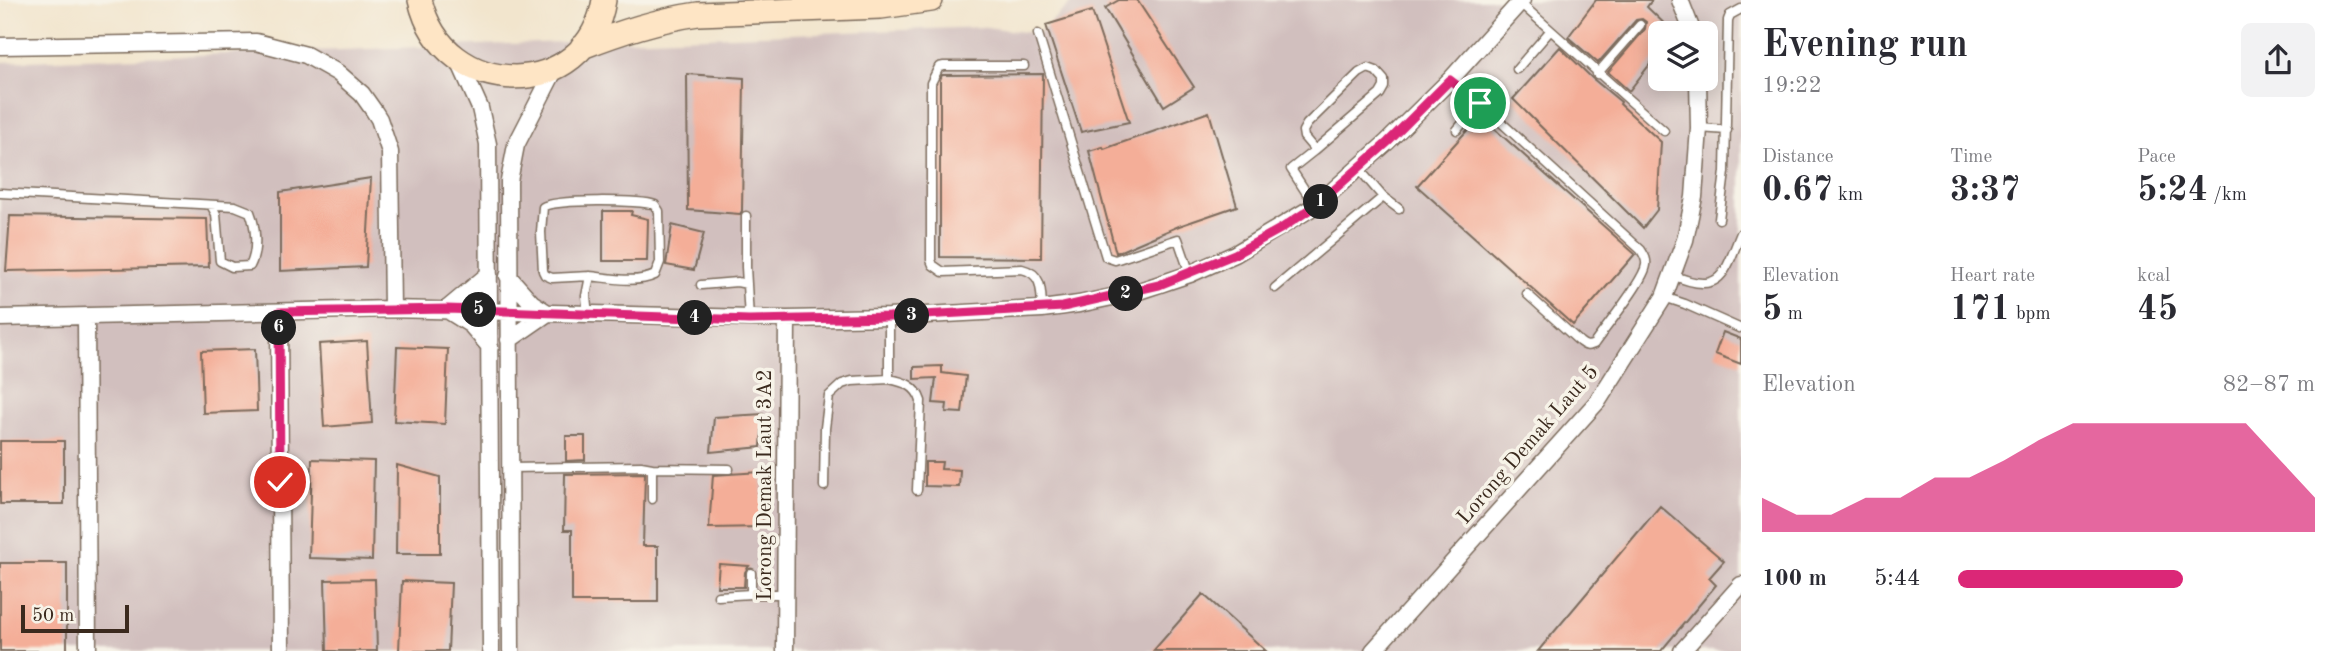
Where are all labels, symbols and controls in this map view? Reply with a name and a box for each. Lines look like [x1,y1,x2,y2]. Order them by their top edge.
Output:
map controls [1648,21,1718,91]
button: layers [1648,21,1718,91]
button: share [2241,23,2315,97]
text: Evening run [1762,27,1968,65]
pin [1450,73,1510,133]
text: 19:22 [1762,74,1822,97]
icon: arrive [1461,84,1499,122]
text: Distance [1762,148,1834,167]
text: Time [1950,148,1992,167]
text: Pace [2137,148,2176,167]
text: 0.67 [1762,173,1833,208]
text: 3:37 [1950,173,2020,208]
text: 5:24 [2137,173,2208,208]
pin: 1 [1304,184,1338,220]
text: km [1833,186,1863,205]
text: /km [2208,186,2247,205]
text: 1 [1315,192,1326,211]
text: Elevation [1762,267,1839,286]
text: Heart rate [1950,267,2035,286]
text: kcal [2137,267,2170,286]
pin: 2 [1108,276,1144,312]
text: 2 [1120,284,1131,303]
pin: 5 [462,292,496,328]
text: 5 [1762,292,1782,327]
text: 171 [1950,292,2011,327]
text: 45 [2137,292,2178,327]
pin: 3 [894,298,930,334]
text: 5 [473,300,484,319]
pin: 4 [678,300,712,336]
text: m [1782,305,1803,324]
text: bpm [2011,305,2051,324]
text: 3 [906,306,917,325]
text: 4 [689,308,700,327]
pin: 6 [262,310,296,346]
text: 6 [273,318,284,337]
street label: Lorong Demak Laut 5 [1454,361,1603,528]
street label: Lorong Demak Laut 3A2 [755,369,776,601]
text: Elevation [1762,373,1856,396]
text: 82–87 m [2223,373,2315,396]
pin [250,452,310,512]
icon: check [261,463,299,501]
text: 100 m [1762,567,1827,590]
text: 5:44 [1874,567,1920,590]
scale bar [21,602,130,634]
text: 50 m [32,607,74,626]

